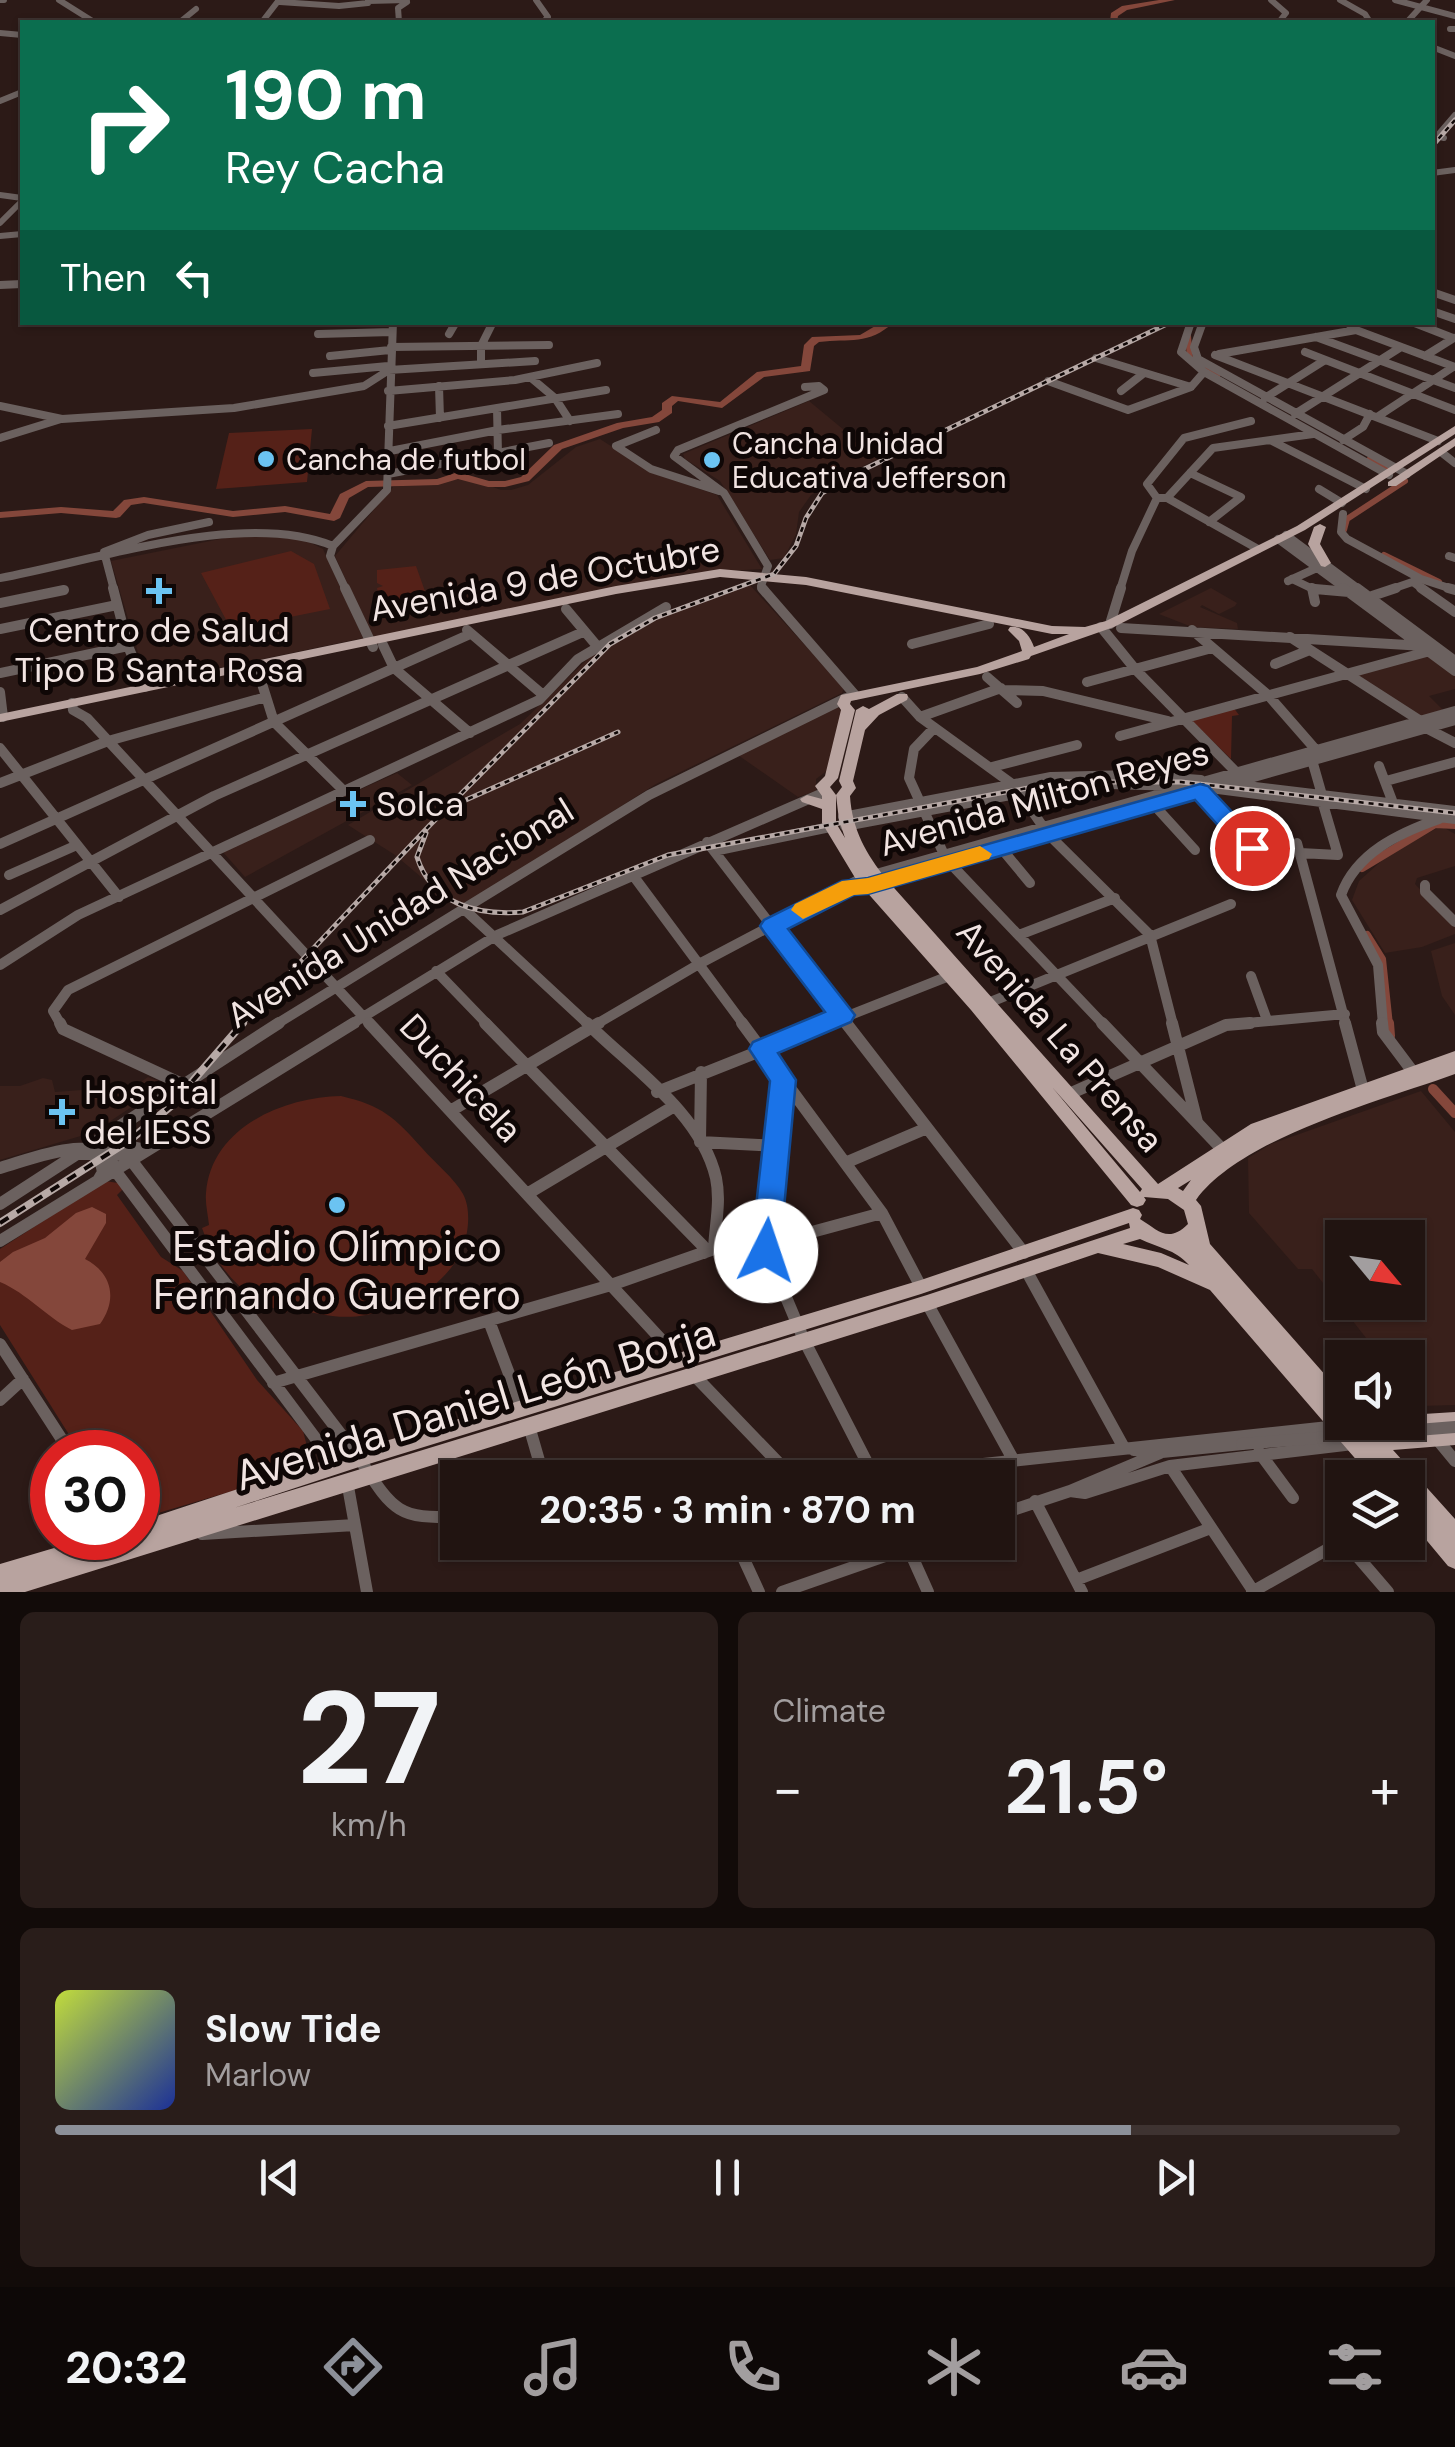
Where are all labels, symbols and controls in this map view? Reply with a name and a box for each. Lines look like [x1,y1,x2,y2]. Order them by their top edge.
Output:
text: 190 m [225,50,427,141]
icon: right [60,60,190,190]
text: Rey Cacha [225,138,445,197]
icon: left [167,250,222,305]
text: Then [60,253,147,303]
place label: Cancha Unidad Educativa Jefferson [732,424,1006,497]
place label: Cancha de futbol [286,440,526,479]
marker: Cancha de futbol [255,448,277,470]
marker: Cancha Unidad Educativa Jefferson [701,449,723,471]
street label: Avenida 9 de Octubre [366,526,724,632]
marker: Centro de Salud Tipo B Santa Rosa [146,578,172,604]
place label: Centro de Salud Tipo B Santa Rosa [14,607,304,693]
street label: Avenida Milton Reyes [874,729,1214,867]
place label: Solca [376,781,464,827]
street label: Avenida Unidad Nacional [218,787,582,1039]
marker: Solca [340,791,366,817]
pin [1210,806,1295,891]
icon: arrive [1225,821,1280,876]
street label: Avenida La Prensa [946,910,1174,1162]
street label: Duchicela [390,1004,532,1152]
place label: Hospital del IESS [84,1069,217,1155]
marker: Hospital del IESS [49,1099,75,1125]
marker: Estadio Olímpico Fernando Guerrero [326,1194,348,1216]
position arrow [714,1199,818,1303]
place label: Estadio Olímpico Fernando Guerrero [153,1219,521,1322]
north arrow [1325,1220,1425,1320]
map controls [1325,1220,1425,1560]
street label: Avenida Daniel León Borja [228,1305,722,1503]
button: sound [1325,1340,1425,1440]
speed limit sign: 30 [30,1430,160,1560]
button: layers [1325,1460,1425,1560]
text: 20:35 · 3 min · 870 m [539,1485,916,1535]
text: 27 [297,1654,441,1823]
text: Climate [773,1690,886,1732]
text: 21.5° [1005,1739,1168,1836]
text: − [773,1753,803,1825]
text: + [1370,1753,1400,1825]
text: km/h [331,1804,407,1846]
text: Slow Tide [205,2004,382,2054]
text: Marlow [205,2054,311,2096]
icon: previous [252,2150,307,2205]
icon: pause [700,2150,755,2205]
icon: next [1148,2150,1203,2205]
icon: directions [318,2332,388,2402]
icon: music [518,2332,588,2402]
icon: phone [718,2332,788,2402]
icon: climate [919,2332,989,2402]
icon: car [1119,2332,1189,2402]
icon: filters [1320,2332,1390,2402]
text: 20:32 [65,2338,187,2397]

